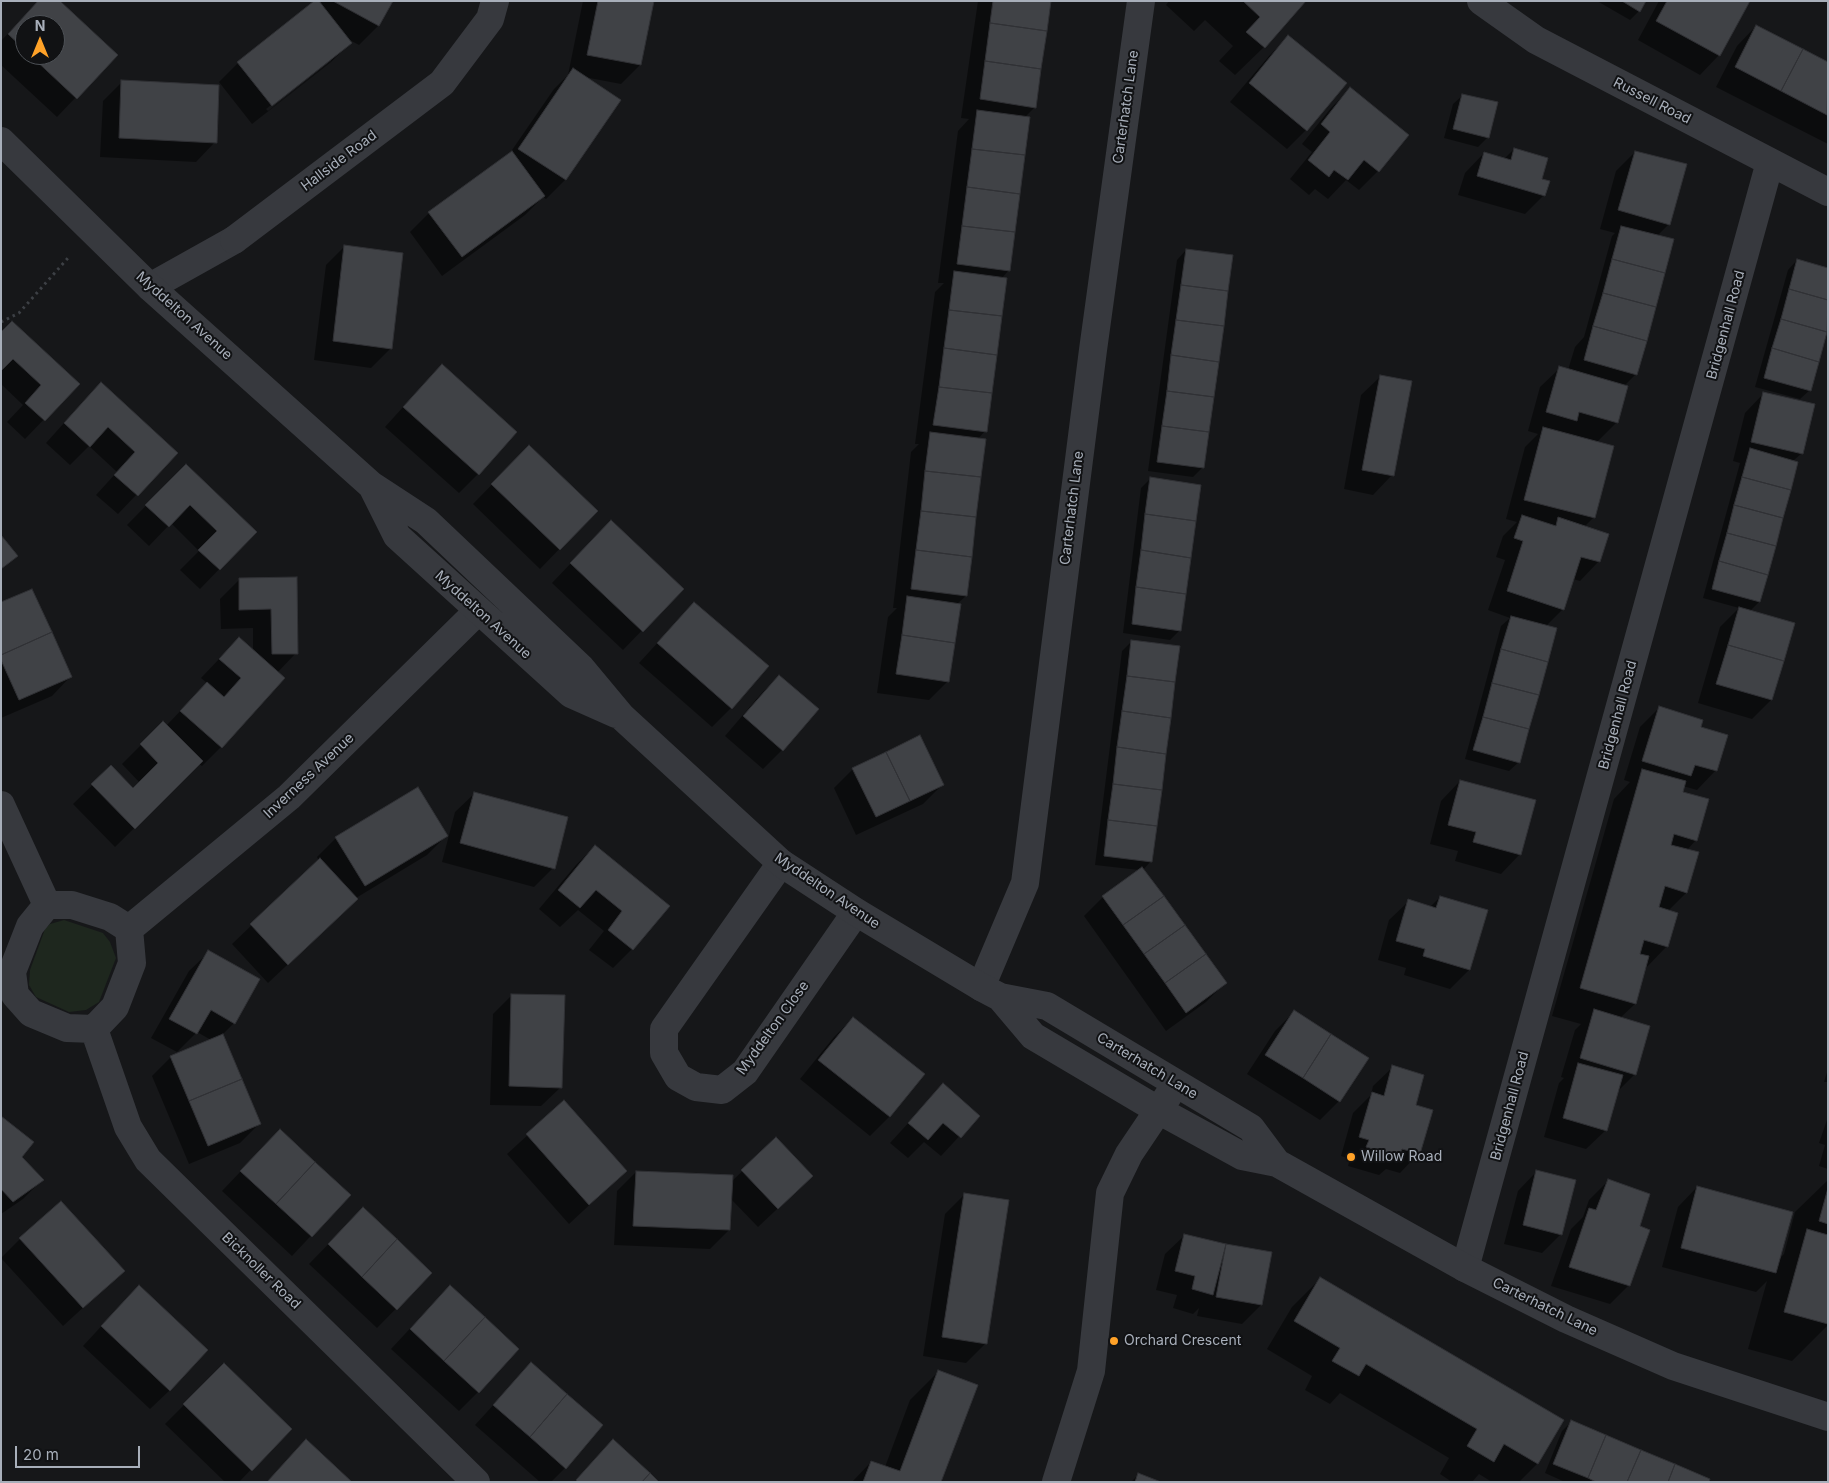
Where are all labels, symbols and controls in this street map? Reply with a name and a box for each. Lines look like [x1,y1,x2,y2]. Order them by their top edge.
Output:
north arrow [15,15,65,65]
text: N [35,17,45,34]
street label: Carterhatch Lane [1110,49,1142,165]
street label: Russell Road [1610,74,1694,128]
street label: Hallside Road [298,127,380,195]
street label: Myddelton Avenue [133,268,235,364]
street label: Bridgenhall Road [1703,269,1749,381]
street label: Carterhatch Lane [1057,450,1087,566]
street label: Myddelton Avenue [432,567,534,663]
street label: Bridgenhall Road [1595,659,1641,771]
street label: Inverness Avenue [260,730,358,822]
street label: Myddelton Avenue [771,850,883,932]
street label: Myddelton Close [733,978,813,1078]
street label: Carterhatch Lane [1094,1029,1200,1103]
street label: Bridgenhall Road [1487,1050,1533,1162]
place label: Willow Road [1361,1149,1442,1165]
marker: Willow Road [1345,1151,1357,1163]
street label: Bicknoller Road [218,1229,304,1313]
street label: Carterhatch Lane [1490,1274,1600,1340]
place label: Orchard Crescent [1124,1333,1241,1349]
marker: Orchard Crescent [1108,1335,1120,1347]
scale bar [18,1436,142,1468]
text: 20 m [23,1445,59,1464]

